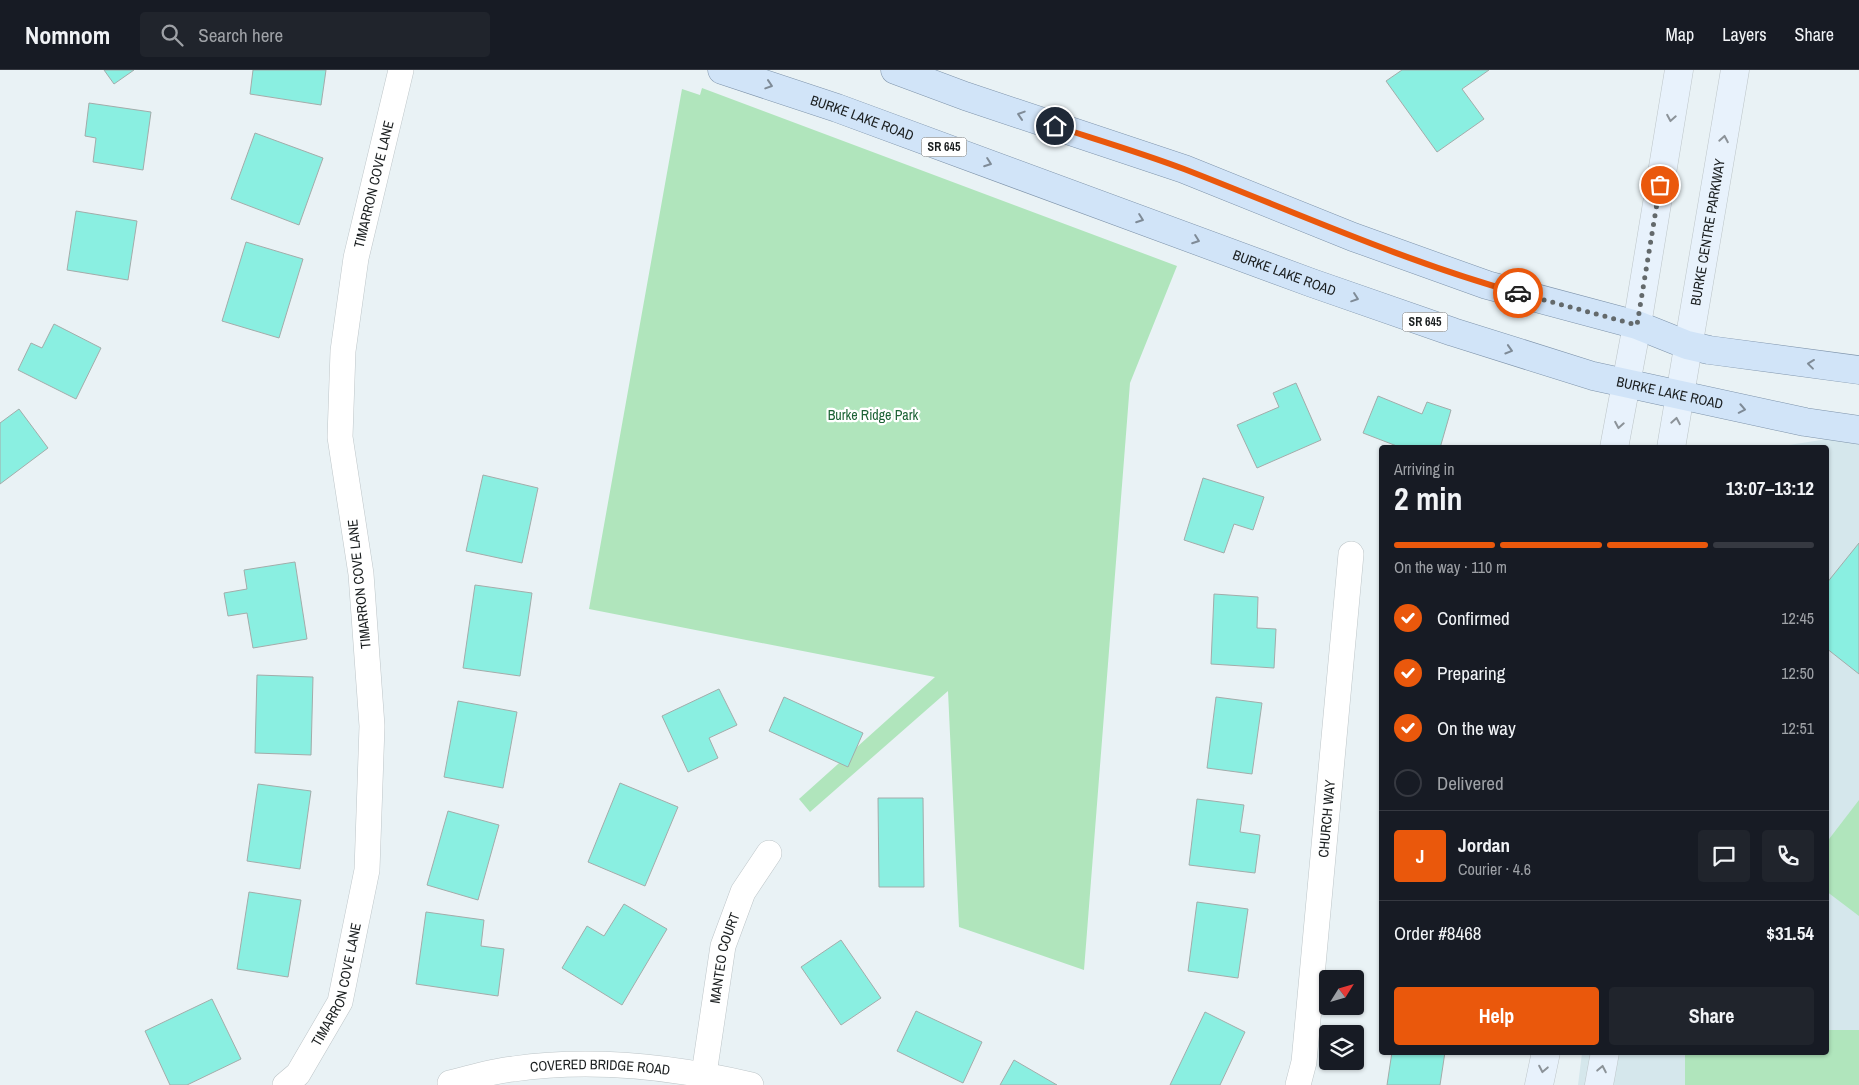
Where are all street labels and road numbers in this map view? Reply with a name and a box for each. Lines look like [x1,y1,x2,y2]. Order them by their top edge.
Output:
street label: BURKE LAKE ROAD [808,91,916,145]
street label: TIMARRON COVE LANE [350,119,398,250]
road number: SR 645 [922,138,966,156]
street label: BURKE CENTRE PARKWAY [1686,157,1729,307]
street label: BURKE LAKE ROAD [1230,246,1339,300]
road number: SR 645 [1402,312,1448,332]
street label: BURKE LAKE ROAD [1615,372,1725,413]
street label: TIMARRON COVE LANE [343,518,375,650]
street label: CHURCH WAY [1314,779,1339,858]
street label: MANTEO COURT [706,910,744,1005]
street label: TIMARRON COVE LANE [307,921,365,1049]
street label: COVERED BRIDGE ROAD [529,1055,671,1079]

